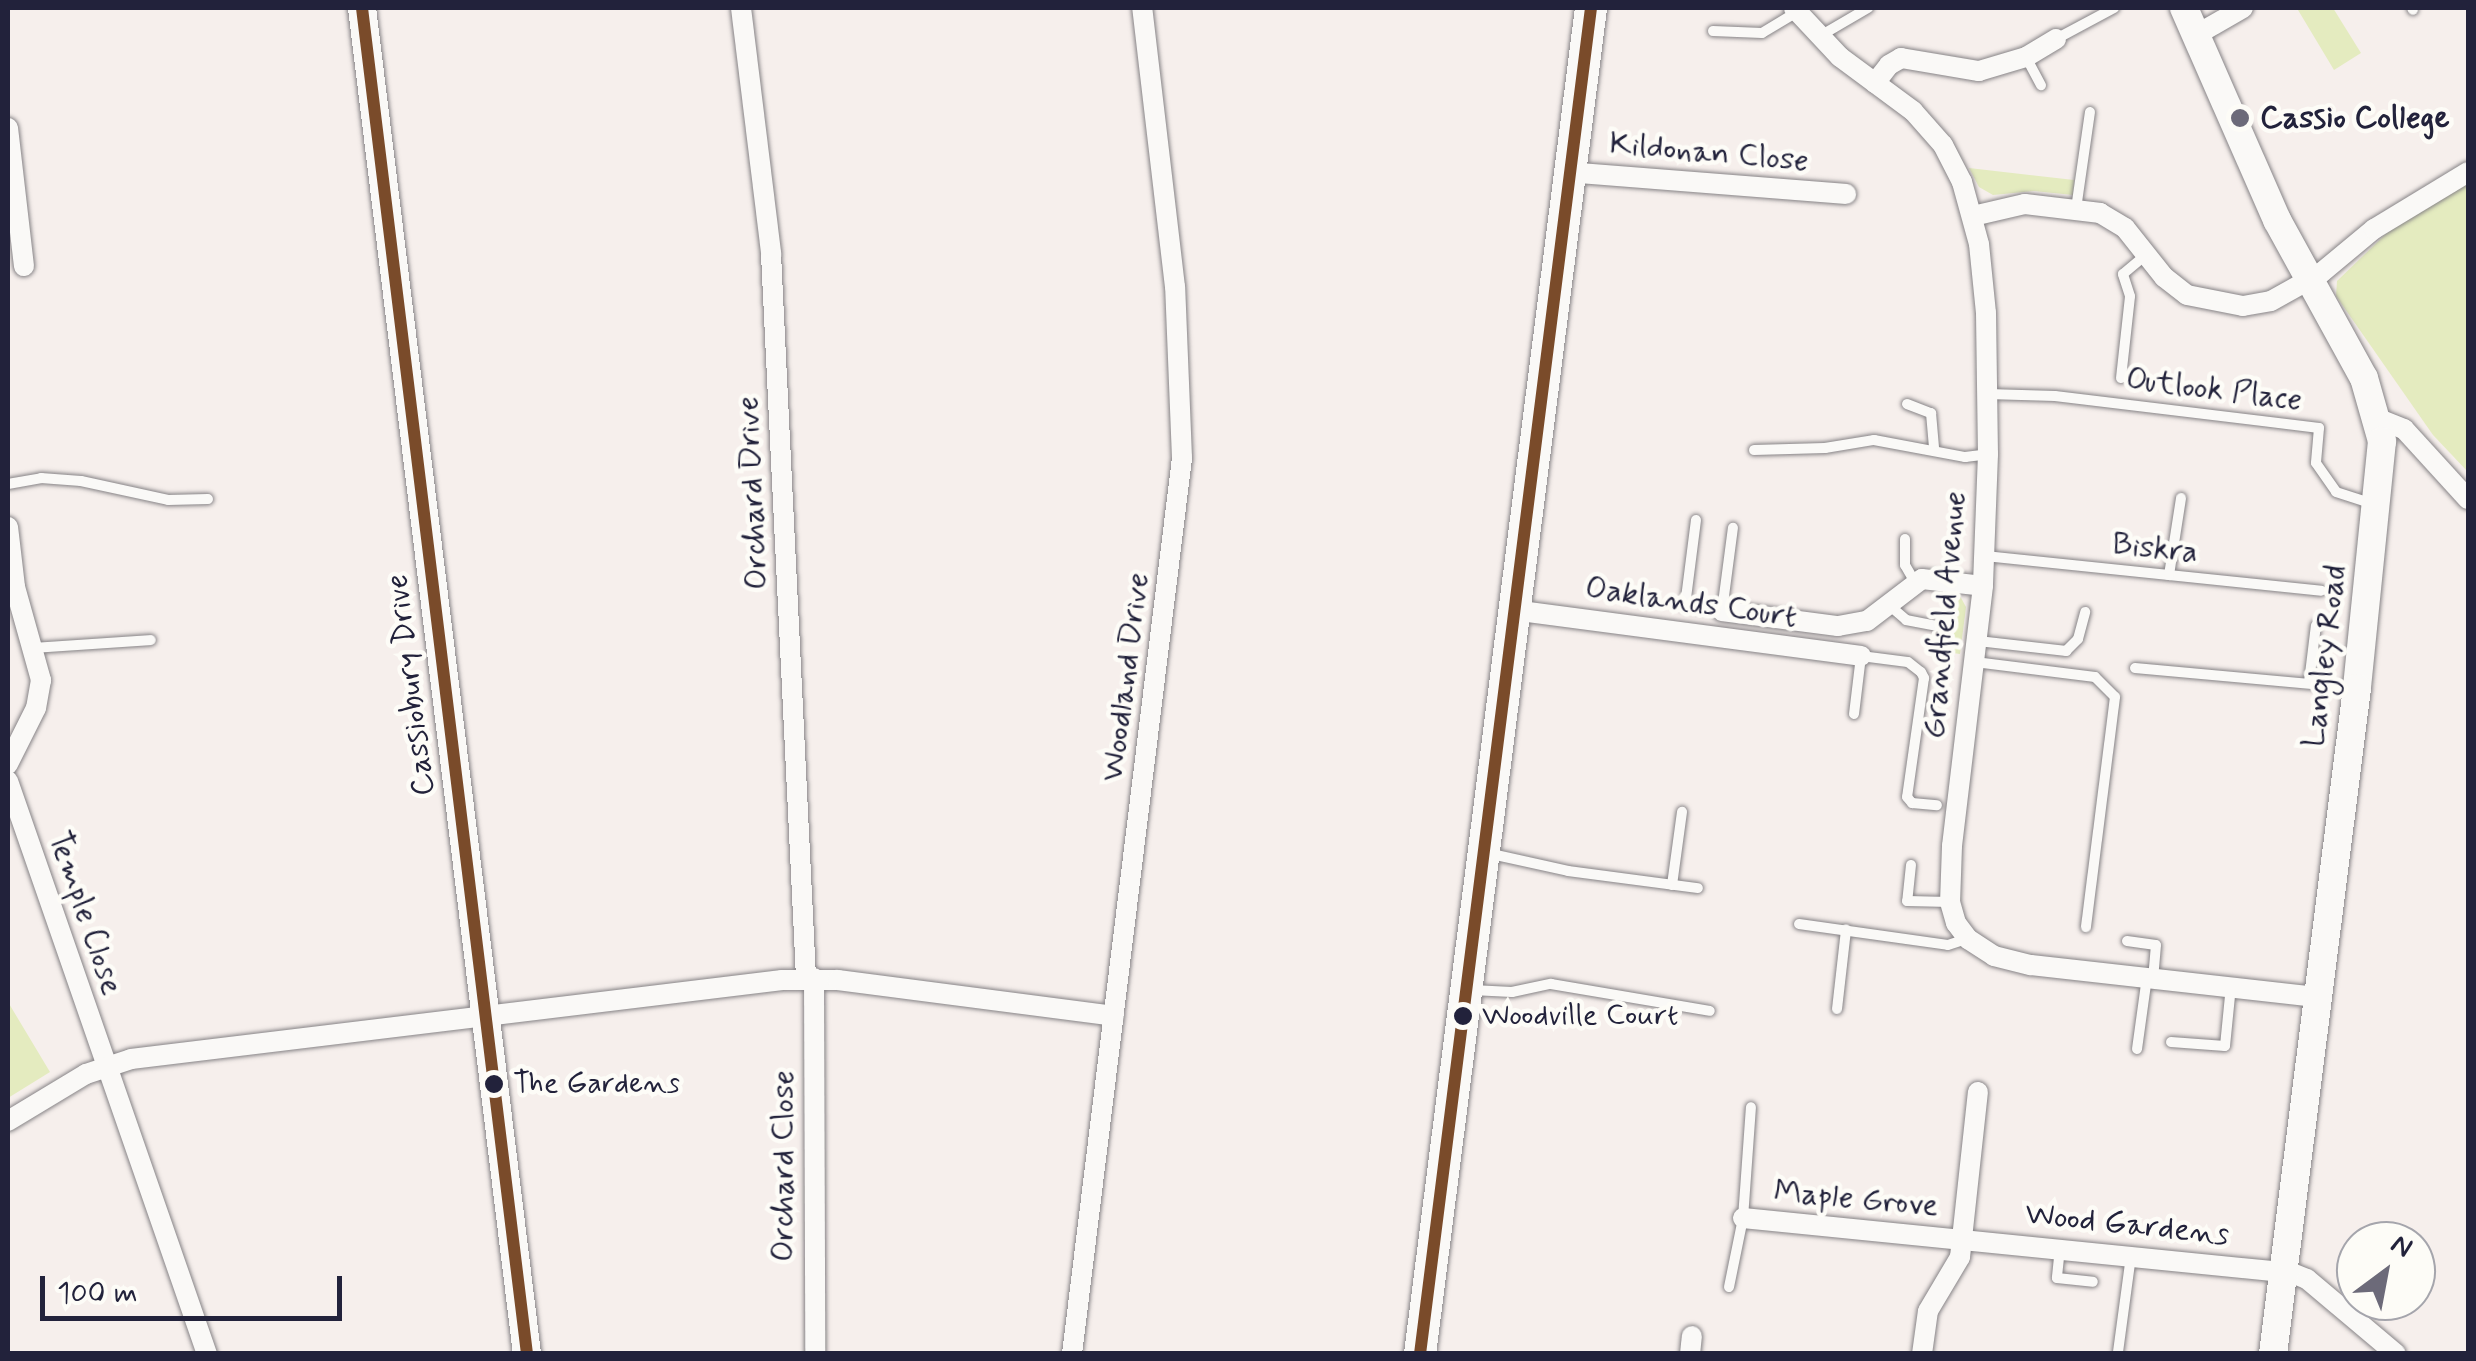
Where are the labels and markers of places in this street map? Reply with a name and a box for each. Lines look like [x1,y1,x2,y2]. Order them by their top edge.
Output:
place label: Cassio College [2260,99,2450,137]
marker: Cassio College [2229,107,2251,129]
place label: Woodville Court [1482,998,1678,1034]
marker: Woodville Court [1453,1006,1473,1026]
place label: The Gardens [513,1066,670,1102]
marker: The Gardens [484,1074,504,1094]

